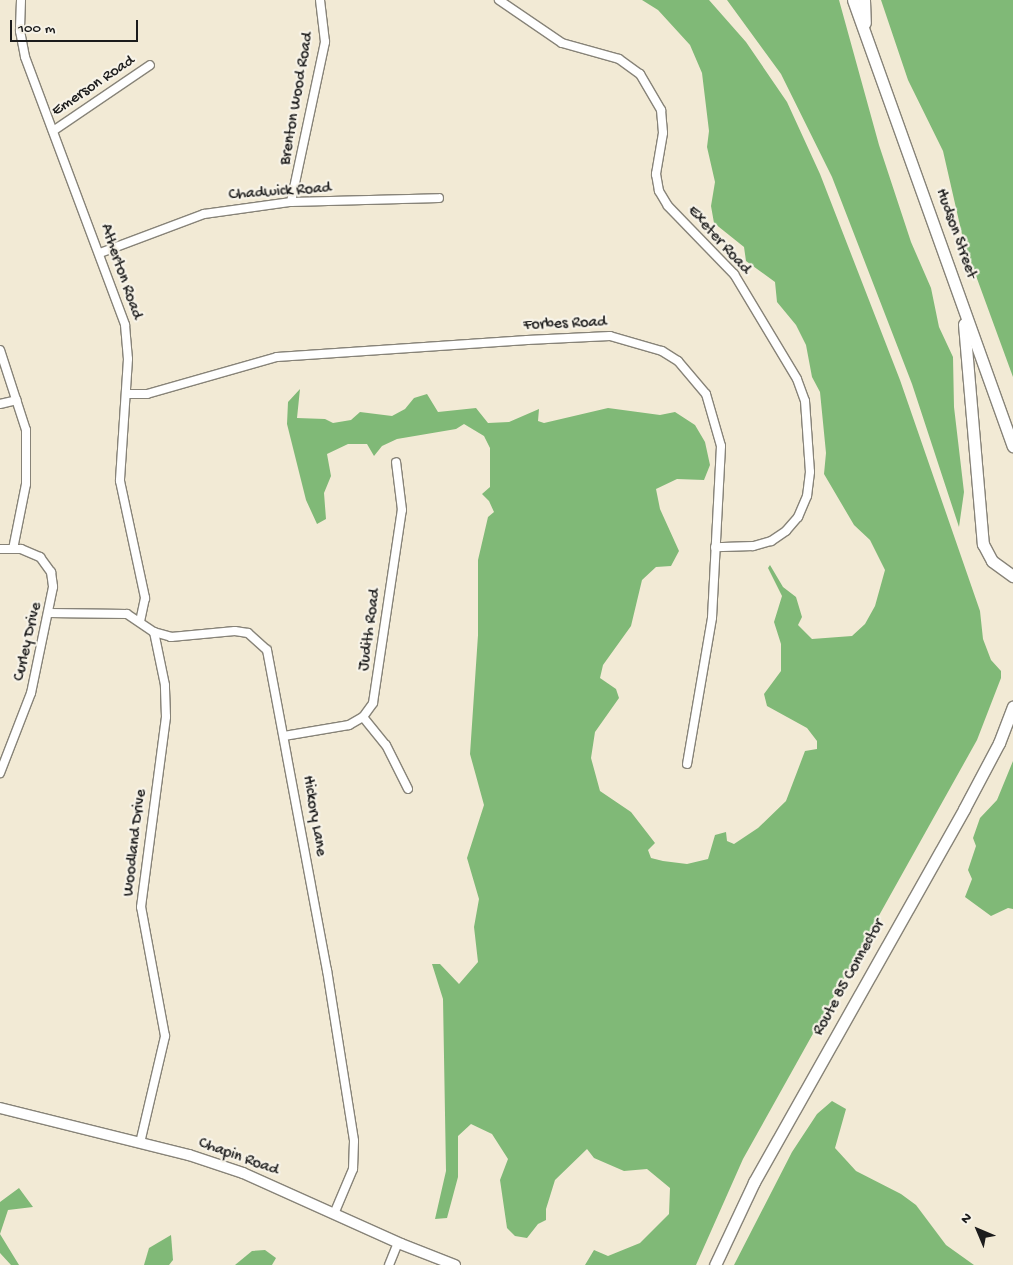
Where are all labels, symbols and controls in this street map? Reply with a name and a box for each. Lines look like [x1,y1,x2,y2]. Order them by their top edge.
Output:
scale bar [12,10,140,42]
text: 100 m [18,20,55,38]
street label: Brenton Wood Road [277,31,319,167]
street label: Emerson Road [49,52,139,122]
street label: Chadwick Road [228,180,332,206]
street label: Hudson Street [930,186,980,282]
street label: Exeter Road [682,203,754,279]
street label: Atherton Road [95,222,145,322]
street label: Forbes Road [523,314,607,336]
street label: Judith Road [356,588,386,672]
street label: Curley Drive [11,601,47,683]
street label: Hickory Lane [296,774,330,858]
street label: Woodland Drive [120,788,152,898]
street label: Route 85 Connector [810,916,890,1040]
street label: Chapin Road [195,1135,281,1181]
north arrow [953,1205,1003,1255]
text: N [958,1210,976,1228]

